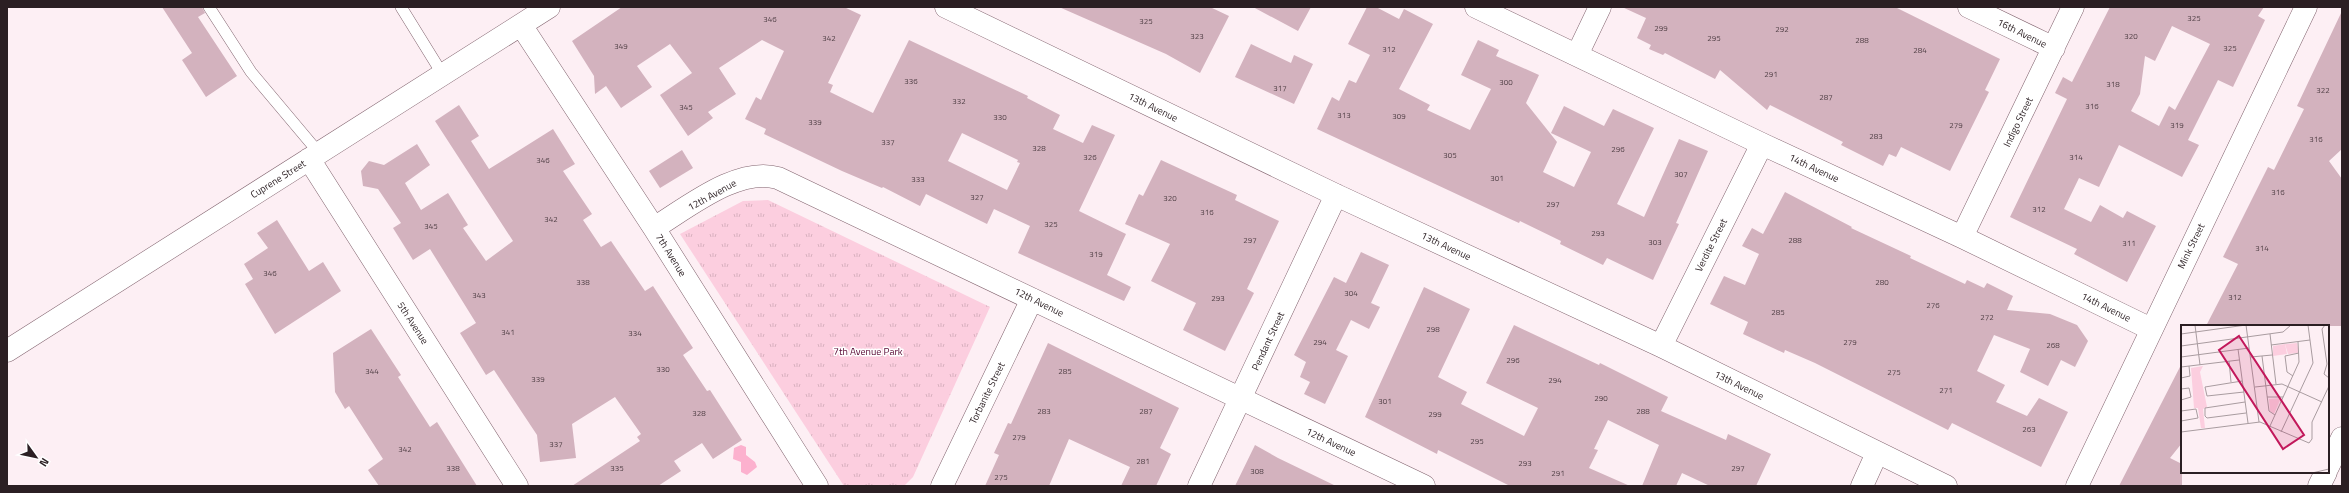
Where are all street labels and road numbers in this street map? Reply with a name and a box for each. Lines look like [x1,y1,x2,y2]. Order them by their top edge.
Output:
street label: 16th Avenue [1995,15,2049,51]
street label: 13th Avenue [1126,89,1180,125]
street label: Indigo Street [1999,94,2037,149]
street label: 14th Avenue [1787,150,1841,186]
street label: Cuprene Street [247,156,309,202]
street label: 12th Avenue [685,175,739,215]
street label: Verdite Street [1691,215,1731,274]
street label: Mink Street [2174,220,2209,271]
street label: 13th Avenue [1419,228,1473,264]
street label: 7th Avenue [652,231,690,279]
street label: 12th Avenue [1012,284,1066,320]
street label: 14th Avenue [2079,289,2133,325]
street label: 5th Avenue [394,299,432,347]
street label: Pendant Street [1248,309,1288,373]
street label: Torbanite Street [965,359,1009,427]
street label: 13th Avenue [1712,367,1766,403]
street label: 12th Avenue [1304,424,1358,460]

